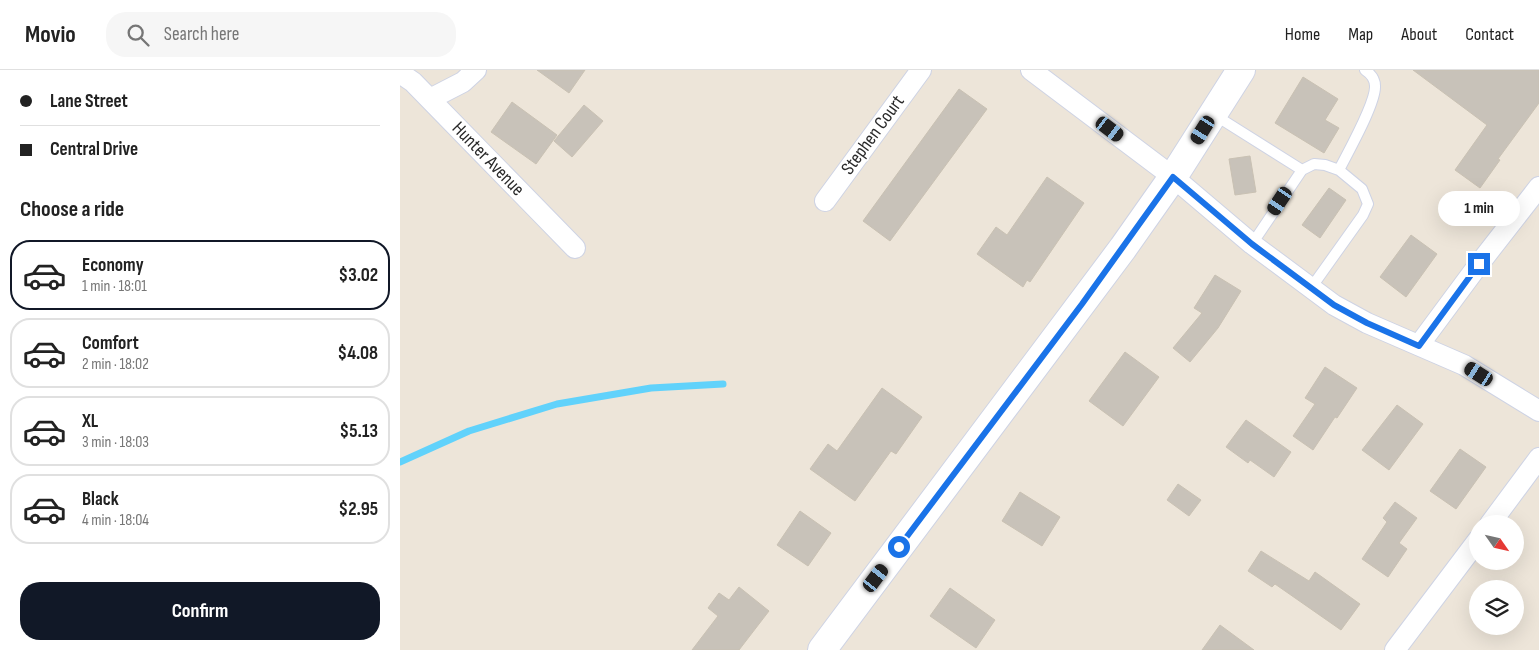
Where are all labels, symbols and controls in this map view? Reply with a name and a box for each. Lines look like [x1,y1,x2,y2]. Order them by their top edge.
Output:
search box [106,12,456,57]
text: Movio [25,20,76,49]
icon: search [124,21,152,49]
text: Search here [164,23,239,46]
text: Home [1285,24,1320,45]
text: Map [1348,24,1373,45]
text: About [1401,24,1437,45]
text: Contact [1465,24,1514,45]
text: Lane Street [50,90,128,113]
street label: Stephen Court [836,91,910,179]
car [1188,113,1217,147]
car [1093,114,1126,144]
street label: Hunter Avenue [447,117,529,201]
text: Central Drive [50,138,138,161]
car [1265,184,1294,218]
callout: 1 min [1438,191,1520,226]
text: Choose a ride [20,196,124,223]
text: 1 min [1464,199,1494,218]
icon: car [22,253,67,298]
route end [1468,253,1490,275]
text: Economy [82,254,144,277]
text: $3.02 [339,264,378,287]
text: 1 min · 18:01 [82,277,147,296]
icon: car [22,331,67,376]
text: Comfort [82,332,139,355]
text: $4.08 [338,342,378,365]
text: 2 min · 18:02 [82,355,149,374]
car [1462,360,1495,388]
icon: car [22,409,67,454]
text: XL [82,410,98,433]
text: $5.13 [340,420,378,443]
text: 3 min · 18:03 [82,433,149,452]
icon: car [22,487,67,532]
text: Black [82,488,119,511]
text: $2.95 [339,498,378,521]
text: 4 min · 18:04 [82,511,149,530]
north arrow [1469,515,1524,570]
map controls [1469,515,1524,635]
route start [888,536,910,558]
car [860,562,891,594]
button: layers [1469,580,1524,635]
button: Confirm [20,582,380,640]

